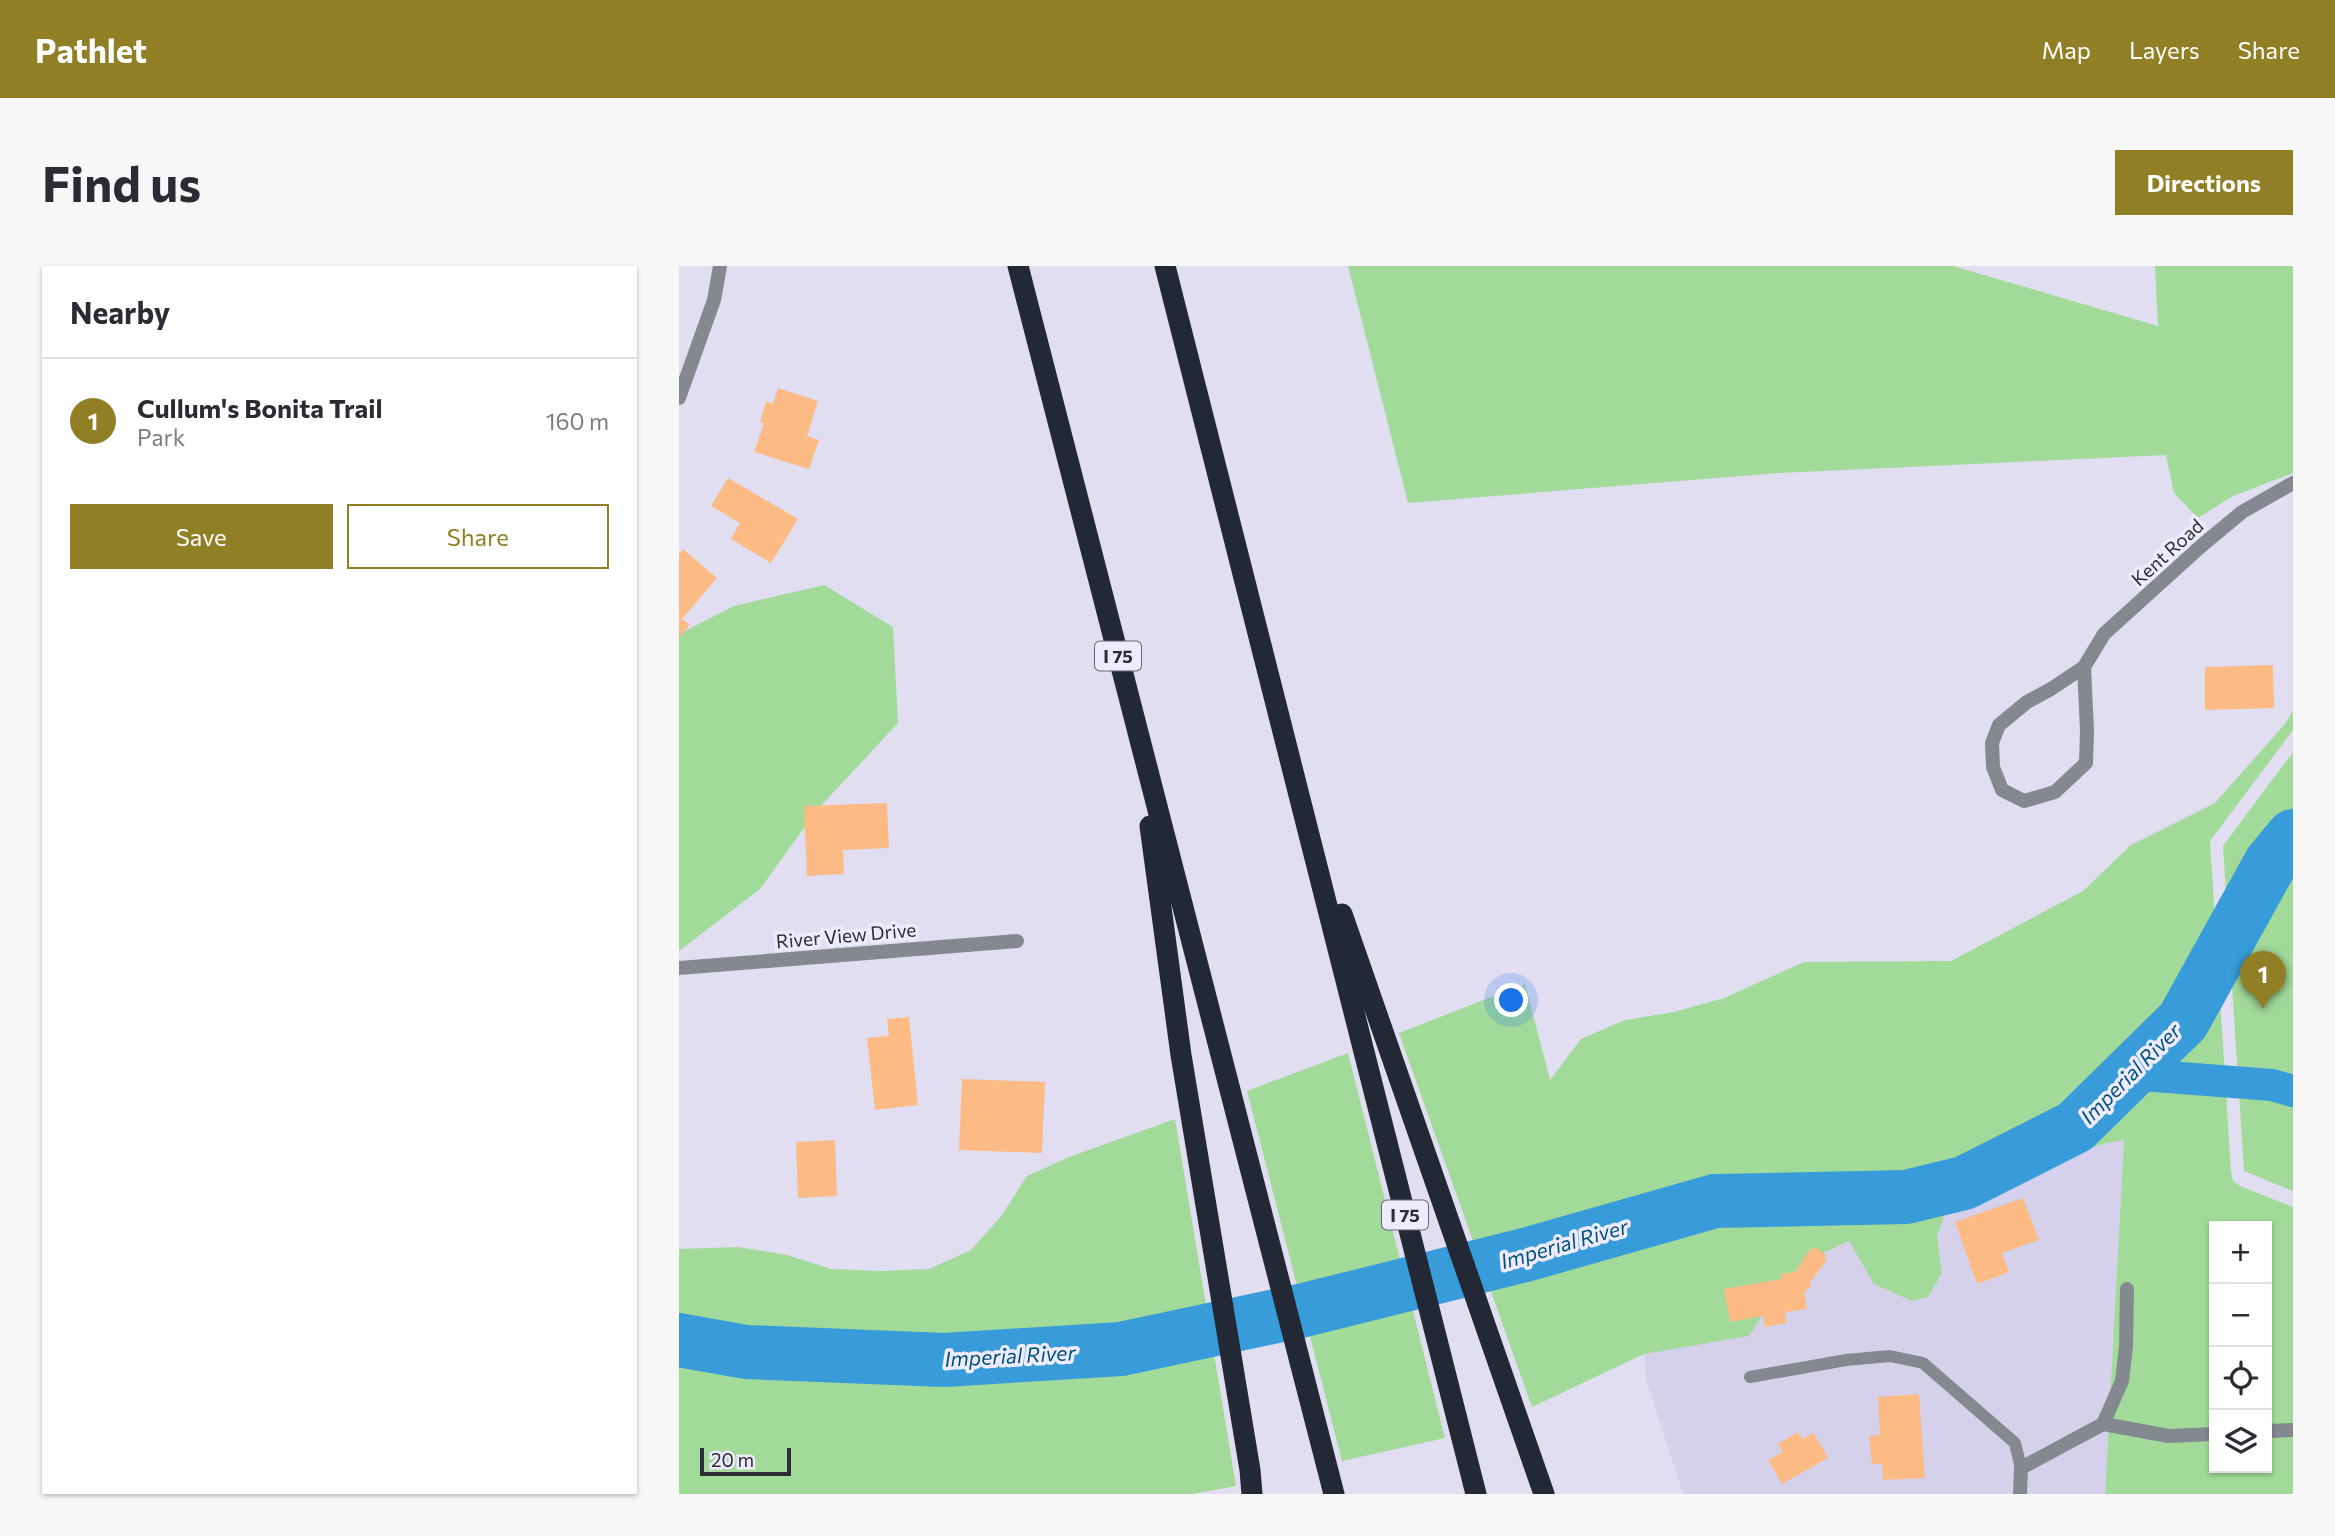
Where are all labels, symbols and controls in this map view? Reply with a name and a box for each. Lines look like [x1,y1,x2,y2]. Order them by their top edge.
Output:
text: Pathlet [35,29,147,70]
text: Map [2042,35,2091,64]
text: Layers [2129,35,2200,64]
text: Share [2238,35,2300,64]
button: Directions [2115,150,2293,215]
text: Find us [42,152,201,212]
text: Nearby [70,293,170,330]
text: Cullum's Bonita Trail [137,392,383,423]
text: 1 [88,407,98,435]
text: 160 m [546,407,609,435]
text: Park [137,423,185,451]
button: Save [70,504,333,569]
button: Share [347,504,609,569]
street label: Kent Road [2126,514,2208,590]
road number: I 75 [1095,642,1141,670]
street label: River View Drive [775,917,917,953]
pin: 1 [2240,951,2286,1009]
your location [1494,983,1528,1017]
water label: Imperial River [2075,1017,2186,1128]
road number: I 75 [1382,1200,1428,1230]
water label: Imperial River [1497,1213,1631,1273]
map controls [2209,1221,2272,1473]
button: + [2209,1221,2272,1284]
button: − [2209,1284,2272,1347]
water label: Imperial River [944,1339,1077,1371]
button: locate [2209,1347,2272,1410]
button: layers [2209,1410,2272,1473]
scale bar [700,1445,791,1477]
text: 20 m [711,1448,754,1471]

